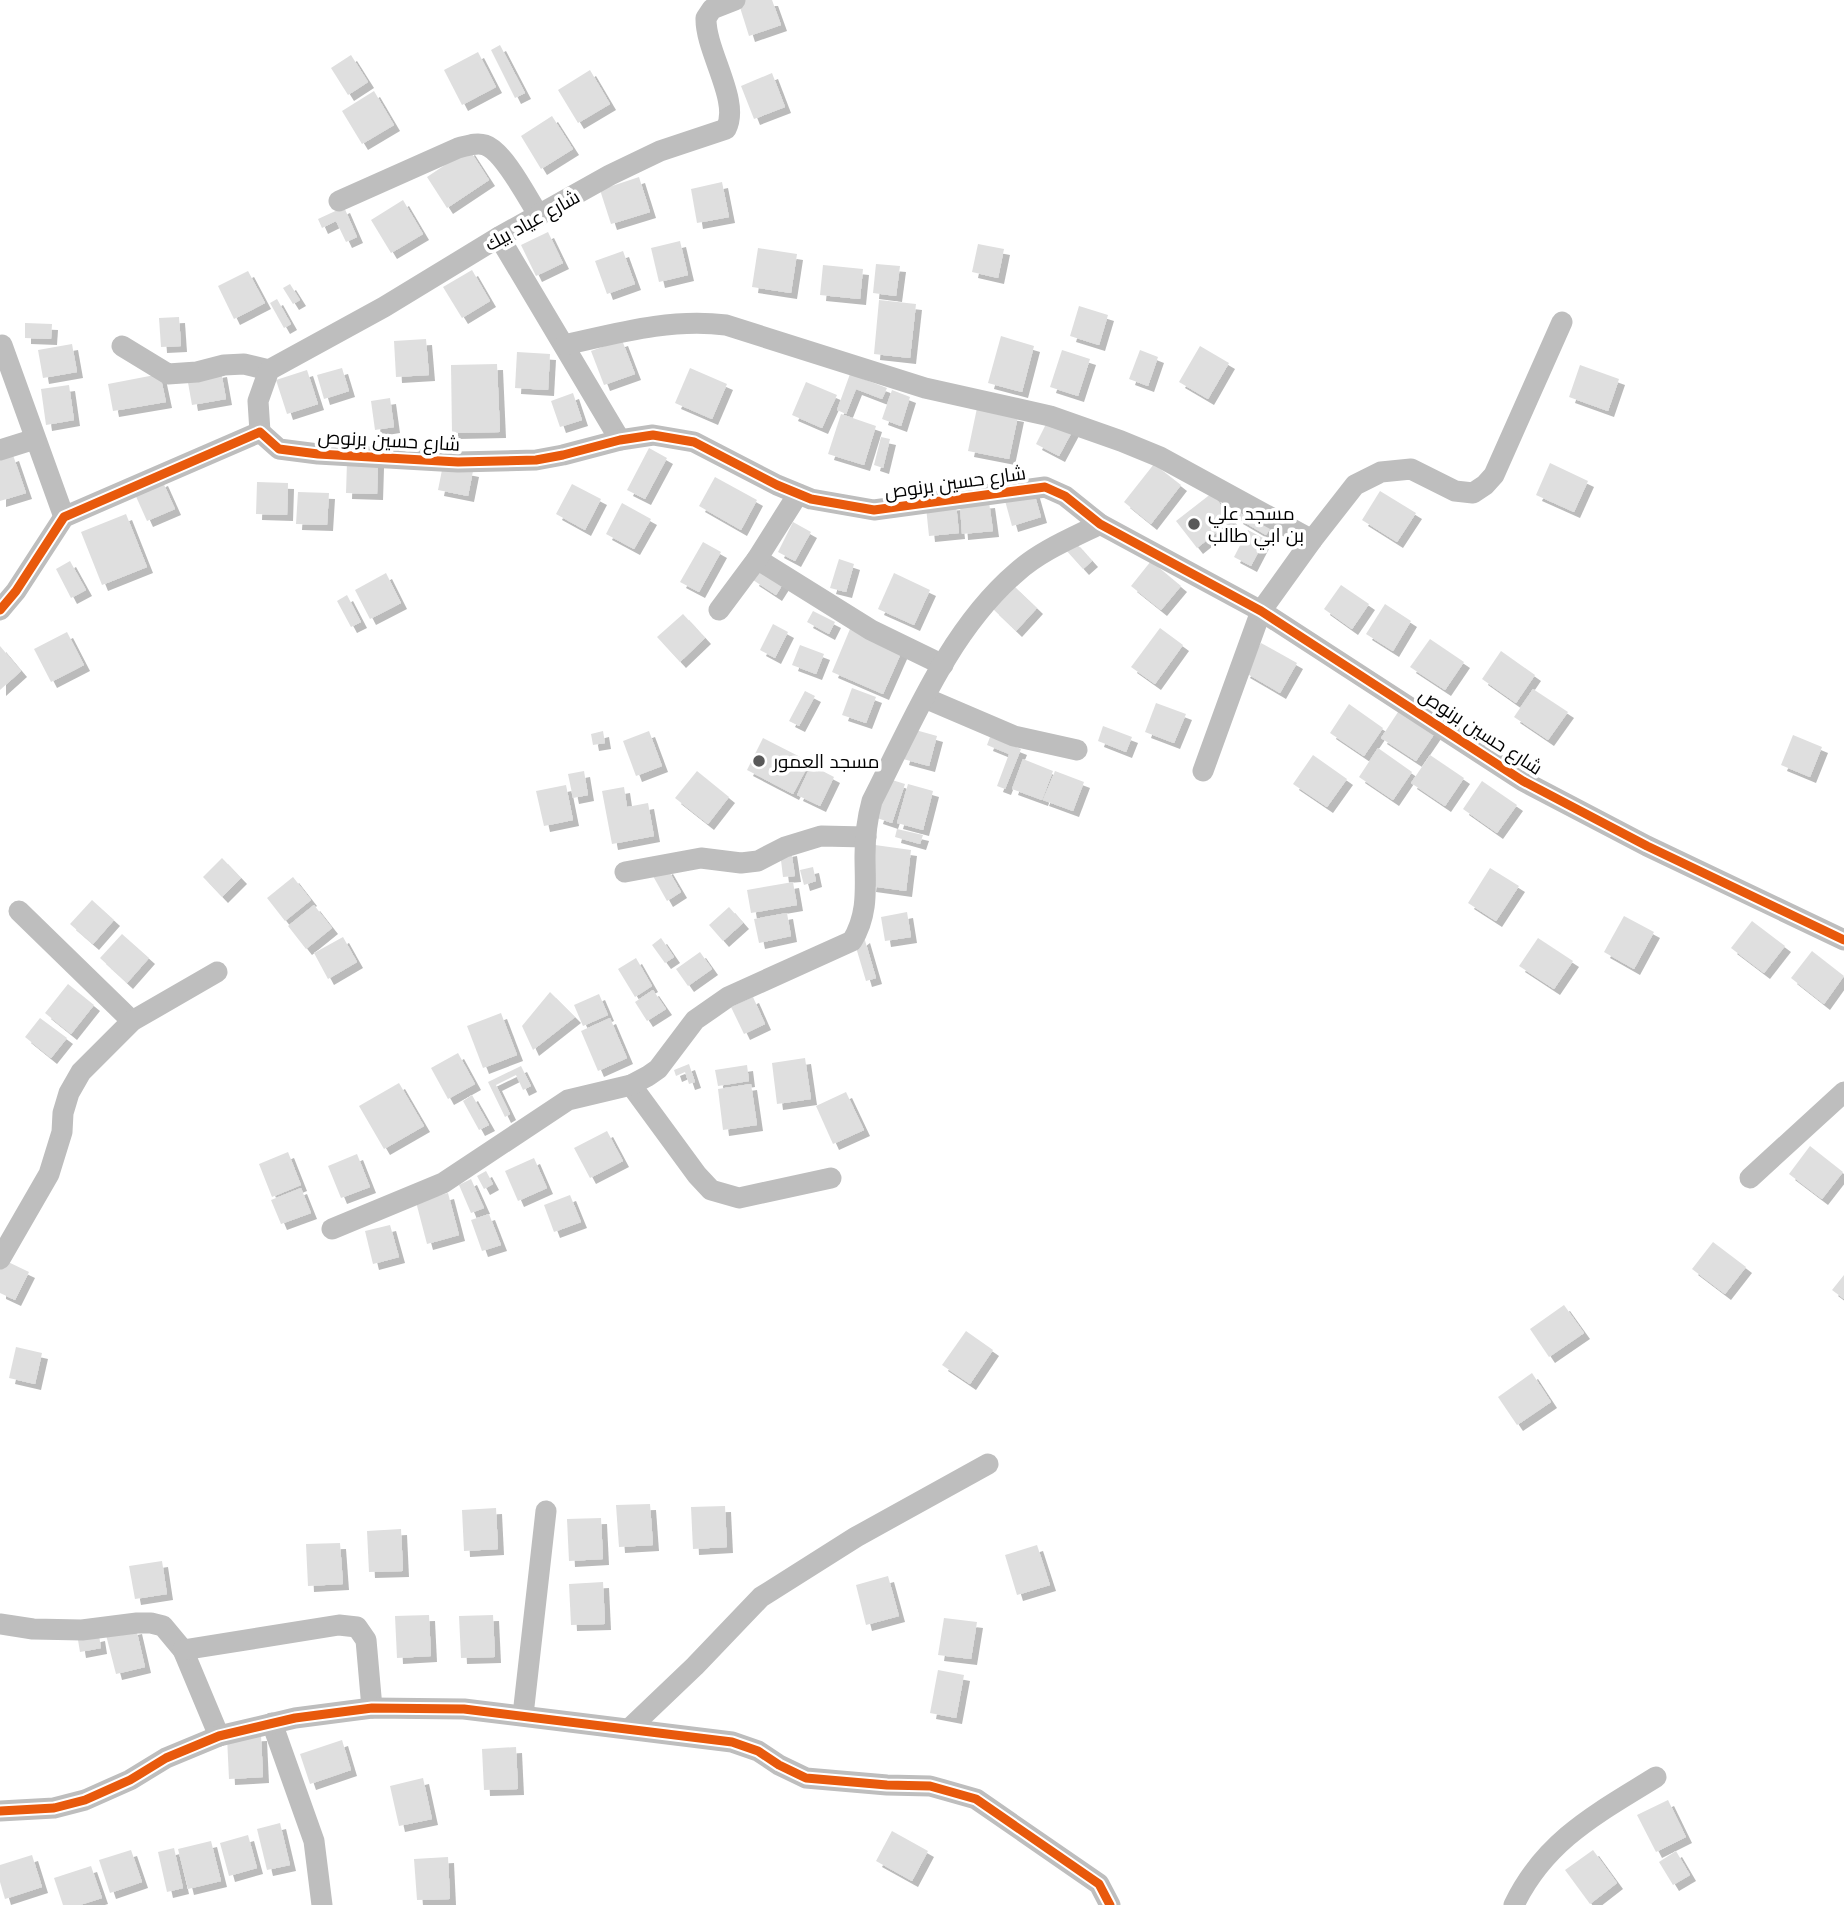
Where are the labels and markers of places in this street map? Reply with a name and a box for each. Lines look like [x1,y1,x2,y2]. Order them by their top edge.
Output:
place label: مسجد علي بن ابي طالب [1208,501,1304,550]
marker: مسجد علي بن ابي طالب [1186,516,1202,532]
place label: مسجد العمور [772,749,880,773]
marker: مسجد العمور [751,753,767,769]

